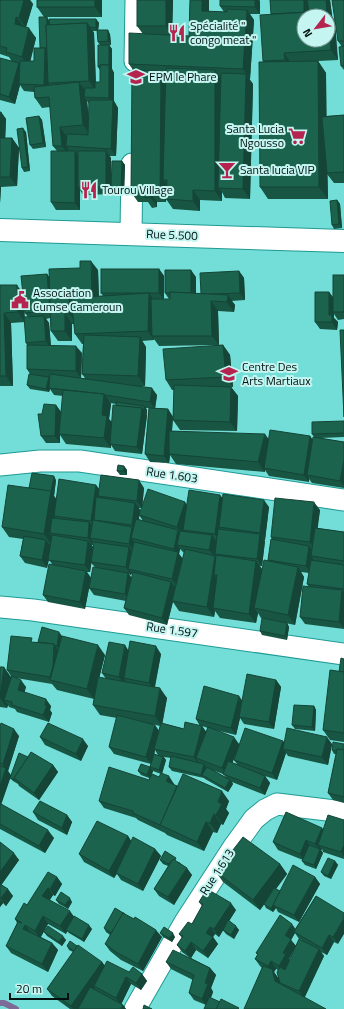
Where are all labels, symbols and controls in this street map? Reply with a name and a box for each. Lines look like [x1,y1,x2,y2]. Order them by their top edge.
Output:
north arrow [296,8,336,48]
place label: Spécialité " congo meat " [190,16,257,49]
restaurant icon: Spécialité " congo meat " [167,23,187,43]
text: N [299,26,316,41]
school or university icon: EPM le Phare [126,67,146,87]
place label: EPM le Phare [149,67,217,86]
place label: Santa Lucia Ngousso [226,119,284,152]
supermarket icon: Santa Lucia Ngousso [287,126,307,146]
bar icon: Santa lucia VIP [217,160,237,180]
place label: Santa lucia VIP [240,160,315,179]
restaurant icon: Tourou Village [79,180,99,200]
place label: Tourou Village [102,180,173,199]
street label: Rue 5.500 [146,224,199,245]
place label: Association Cumse Cameroun [33,283,122,316]
public building icon: Association Cumse Cameroun [10,290,30,310]
place label: Centre Des Arts Martiaux [242,357,311,390]
school or university icon: Centre Des Arts Martiaux [219,364,239,384]
street label: Rue 1.603 [145,461,199,488]
street label: Rue 1.597 [145,616,199,643]
street label: Rue 1.613 [194,845,239,899]
scale bar [10,975,68,1001]
text: 20 m [16,979,42,998]

